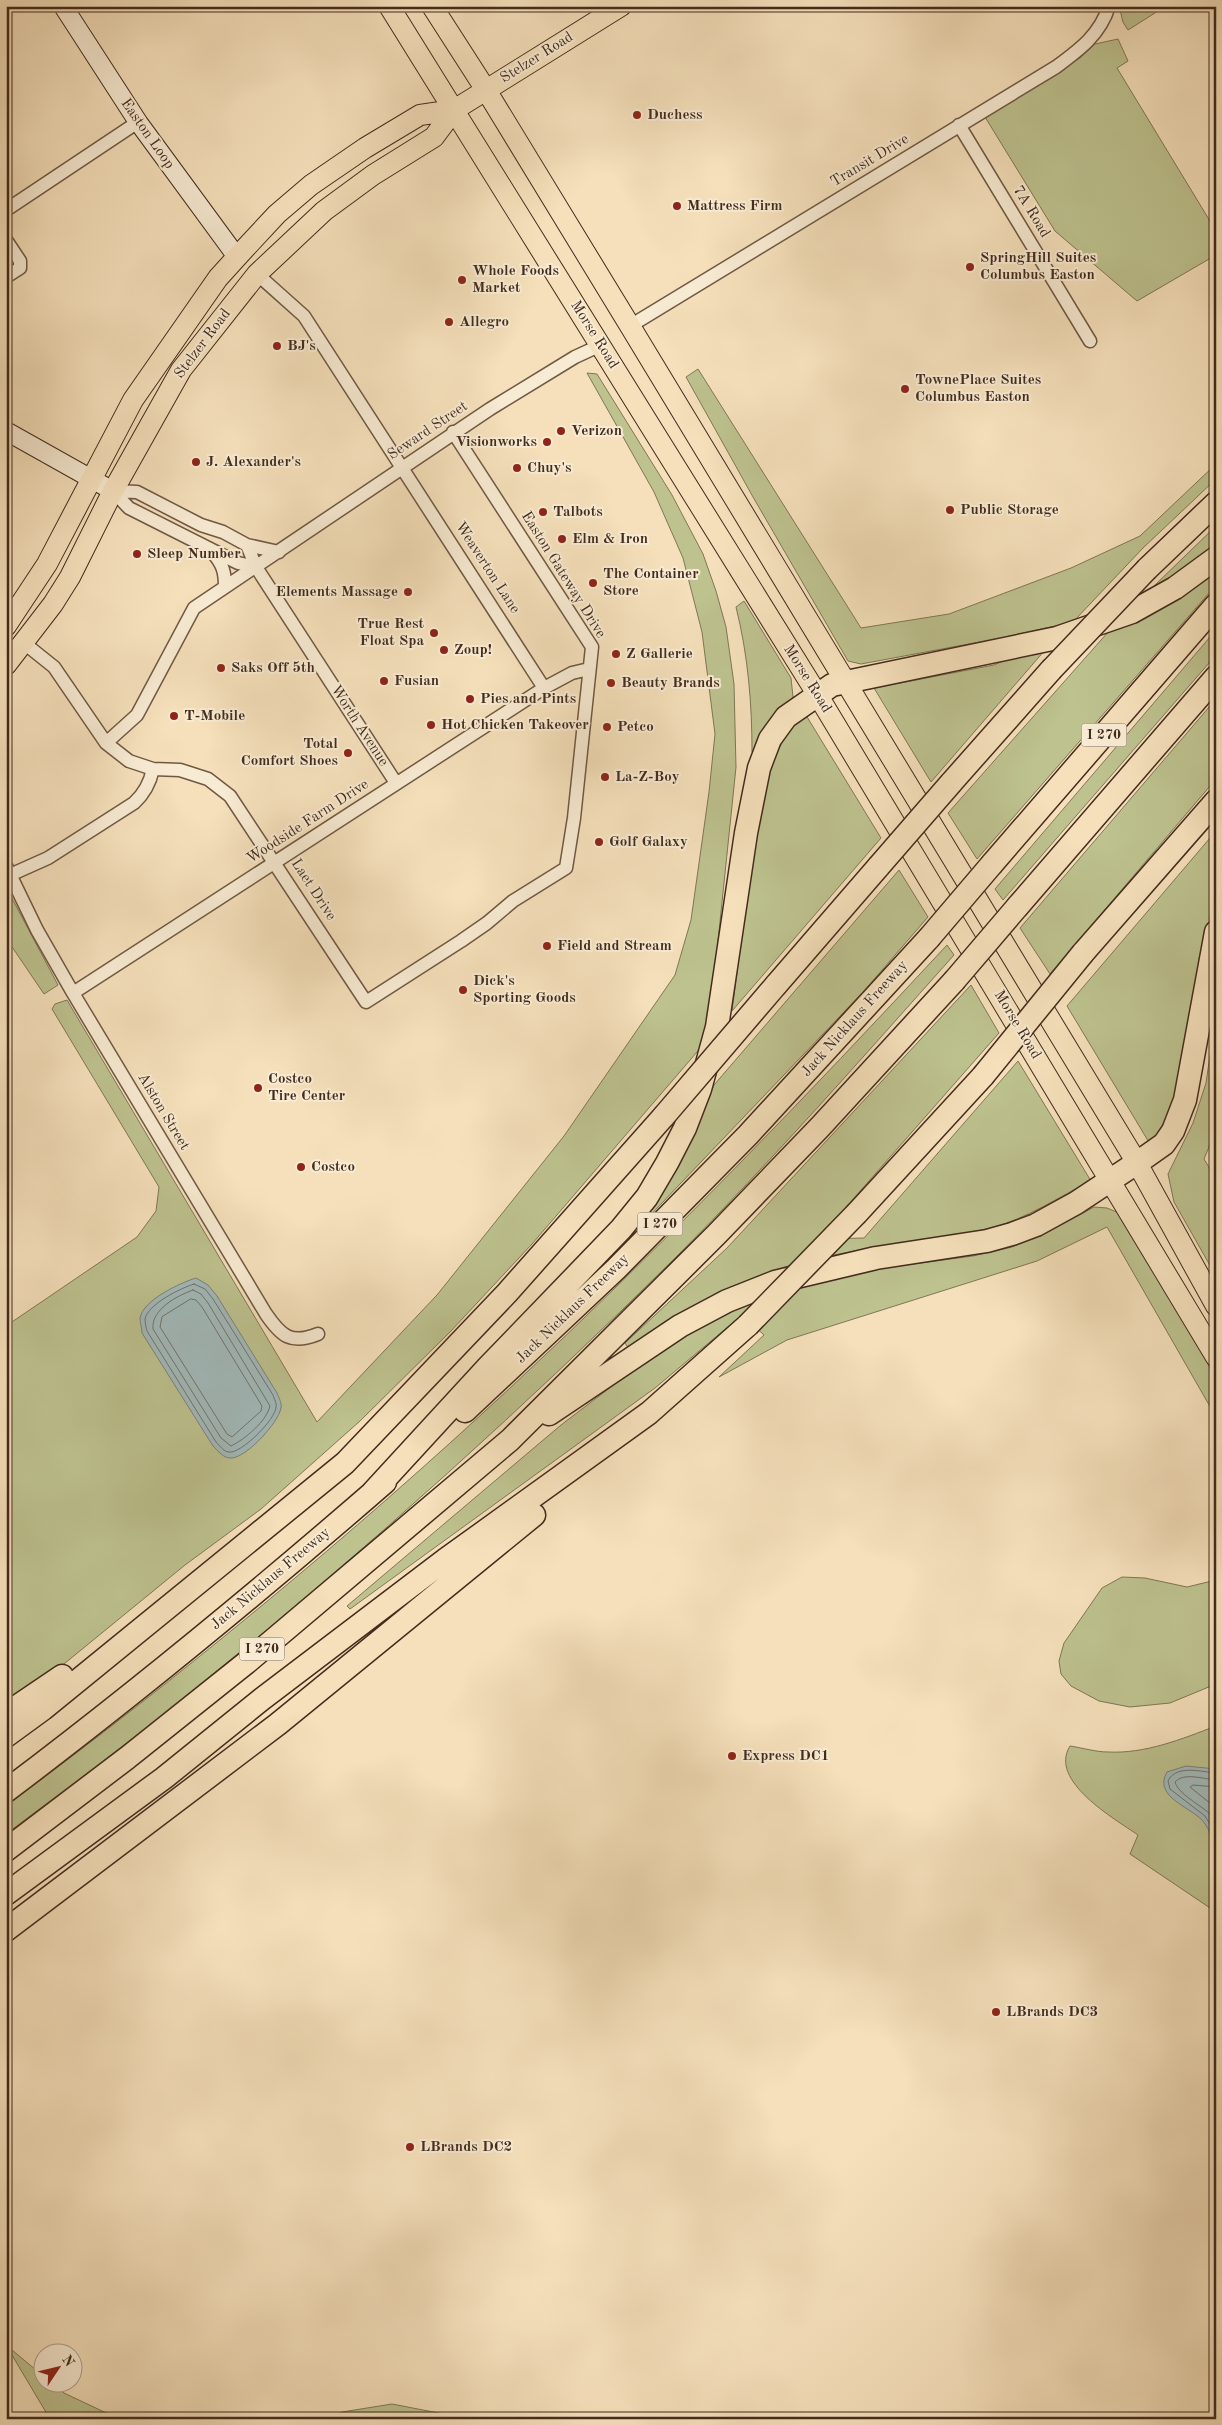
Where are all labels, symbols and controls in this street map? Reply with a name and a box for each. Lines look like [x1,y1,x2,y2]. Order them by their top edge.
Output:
street label: Stelzer Road [498,30,576,86]
street label: Easton Loop [117,96,177,172]
place label: Duchess [647,108,702,123]
marker: Duchess [631,109,643,121]
street label: Transit Drive [828,132,912,190]
street label: 7A Road [1010,183,1052,241]
place label: Mattress Firm [687,199,783,214]
marker: Mattress Firm [671,200,683,212]
place label: SpringHill Suites Columbus Easton [980,251,1096,283]
marker: SpringHill Suites Columbus Easton [964,261,976,273]
place label: Whole Foods Market [472,264,559,296]
marker: Whole Foods Market [456,274,468,286]
street label: Morse Road [567,298,621,372]
street label: Stelzer Road [172,306,234,382]
place label: Allegro [459,315,509,330]
marker: Allegro [443,316,455,328]
place label: BJ's [287,339,316,354]
marker: BJ's [271,340,283,352]
place label: TownePlace Suites Columbus Easton [915,373,1041,405]
marker: TownePlace Suites Columbus Easton [899,383,911,395]
street label: Seward Street [385,399,471,463]
place label: Verizon [571,424,622,439]
marker: Verizon [555,425,567,437]
place label: Visionworks [455,435,537,450]
marker: Visionworks [541,436,553,448]
place label: J. Alexander's [206,455,301,470]
marker: J. Alexander's [190,456,202,468]
place label: Chuy's [527,461,571,476]
marker: Chuy's [511,462,523,474]
place label: Public Storage [960,503,1059,518]
marker: Public Storage [944,504,956,516]
place label: Talbots [553,505,603,520]
marker: Talbots [537,506,549,518]
street label: Easton Gateway Drive [518,509,608,641]
street label: Weaverton Lane [452,519,522,617]
place label: Elm & Iron [572,532,648,547]
marker: Elm & Iron [556,533,568,545]
place label: Sleep Number [147,547,241,562]
marker: Sleep Number [131,548,143,560]
place label: The Container Store [603,567,699,599]
marker: The Container Store [587,577,599,589]
place label: Elements Massage [276,585,398,600]
marker: Elements Massage [402,586,414,598]
place label: True Rest Float Spa [357,617,425,649]
marker: True Rest Float Spa [428,627,440,639]
street label: Morse Road [780,642,834,716]
place label: Zoup! [454,643,492,658]
marker: Zoup! [438,644,450,656]
place label: Z Gallerie [626,647,693,662]
marker: Z Gallerie [610,648,622,660]
place label: Saks Off 5th [231,661,315,676]
marker: Saks Off 5th [215,662,227,674]
place label: Fusian [394,674,439,689]
marker: Fusian [378,675,390,687]
place label: Beauty Brands [621,676,720,691]
marker: Beauty Brands [605,677,617,689]
street label: Worth Avenue [327,683,391,769]
place label: Pies and Pints [480,692,576,707]
marker: Pies and Pints [464,693,476,705]
place label: T-Mobile [184,709,245,724]
marker: T-Mobile [168,710,180,722]
place label: Hot Chicken Takeover [441,718,589,733]
marker: Hot Chicken Takeover [425,719,437,731]
place label: Petco [617,720,654,735]
marker: Petco [601,721,613,733]
road number: I 270 [1082,724,1126,746]
place label: Total Comfort Shoes [241,737,338,769]
marker: Total Comfort Shoes [342,747,354,759]
place label: La-Z-Boy [615,770,680,785]
marker: La-Z-Boy [599,771,611,783]
street label: Woodside Farm Drive [245,777,372,867]
place label: Golf Galaxy [609,835,688,850]
marker: Golf Galaxy [593,836,605,848]
street label: Laet Drive [288,857,338,923]
place label: Field and Stream [557,939,672,954]
marker: Field and Stream [541,940,553,952]
street label: Jack Nicklaus Freeway [799,958,911,1080]
place label: Dick's Sporting Goods [473,974,576,1006]
marker: Dick's Sporting Goods [457,984,469,996]
street label: Morse Road [991,988,1043,1062]
street label: Alston Street [134,1071,192,1153]
place label: Costco Tire Center [268,1072,346,1104]
marker: Costco Tire Center [252,1082,264,1094]
place label: Costco [311,1160,355,1175]
marker: Costco [295,1161,307,1173]
road number: I 270 [638,1212,682,1236]
street label: Jack Nicklaus Freeway [514,1251,632,1367]
street label: Jack Nicklaus Freeway [209,1525,334,1633]
road number: I 270 [240,1638,284,1660]
place label: Express DC1 [742,1749,829,1764]
marker: Express DC1 [726,1750,738,1762]
place label: LBrands DC3 [1006,2005,1098,2020]
marker: LBrands DC3 [990,2006,1002,2018]
place label: LBrands DC2 [420,2140,512,2155]
marker: LBrands DC2 [404,2141,416,2153]
north arrow [32,2342,82,2392]
text: N [59,2353,77,2370]

